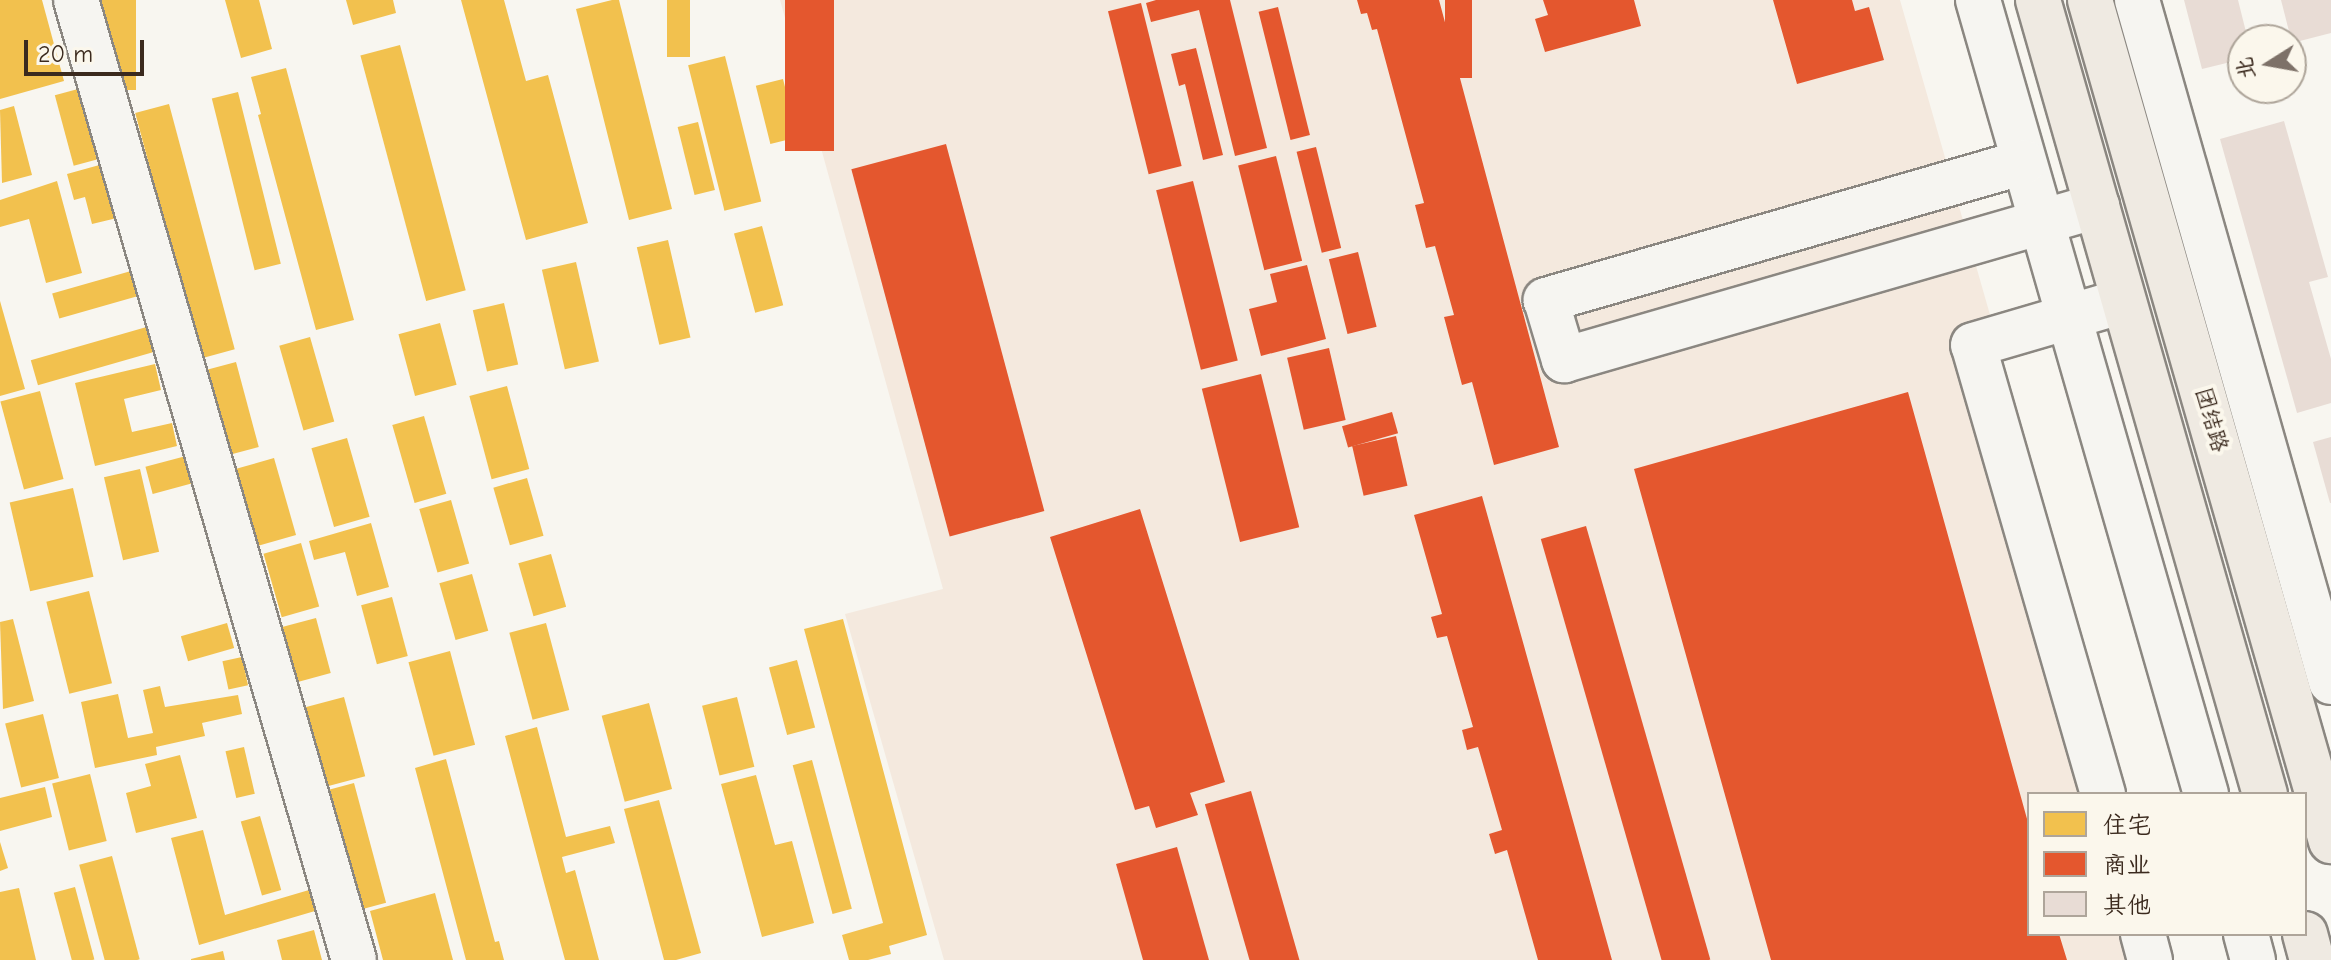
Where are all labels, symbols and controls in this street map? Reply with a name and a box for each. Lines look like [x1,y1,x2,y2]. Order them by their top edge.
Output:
scale bar [28,24,148,74]
north arrow [2227,24,2307,104]
text: 20 m [38,40,93,68]
text: 北 [2231,55,2260,81]
street label: 团结路 [2189,385,2233,455]
legend [2027,792,2307,936]
text: 住宅 [2103,811,2151,839]
text: 商业 [2103,851,2151,879]
text: 其他 [2103,891,2151,919]

